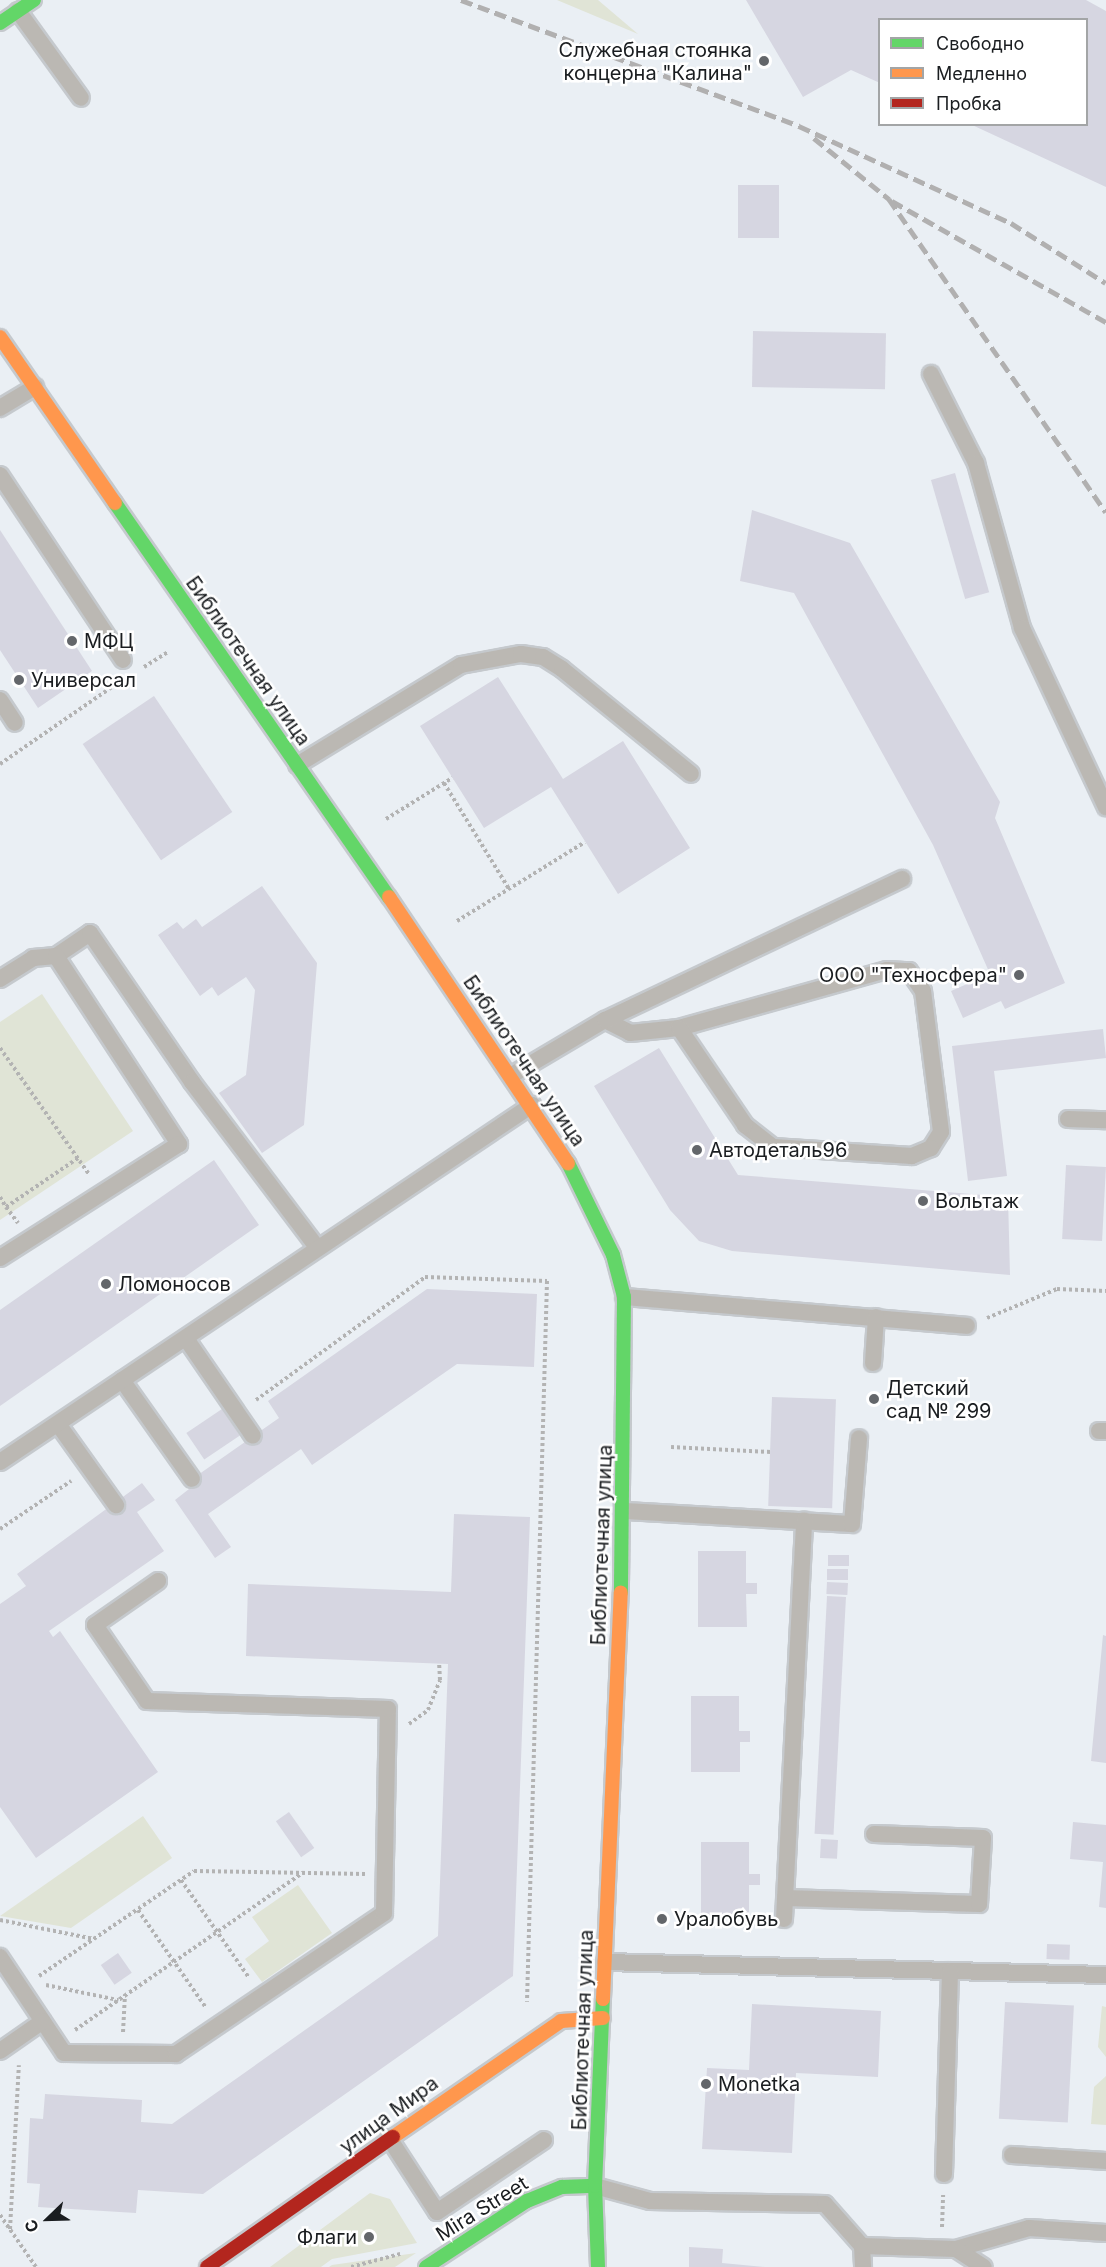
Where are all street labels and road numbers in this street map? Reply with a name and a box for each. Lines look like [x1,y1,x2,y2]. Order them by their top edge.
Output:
street label: Библиотечная улица [181,572,315,750]
street label: Библиотечная улица [458,971,590,1151]
street label: Библиотечная улица [587,1444,617,1646]
street label: Библиотечная улица [568,1929,598,2131]
street label: улица Мира [335,2071,443,2159]
street label: Mira Street [432,2171,532,2247]

